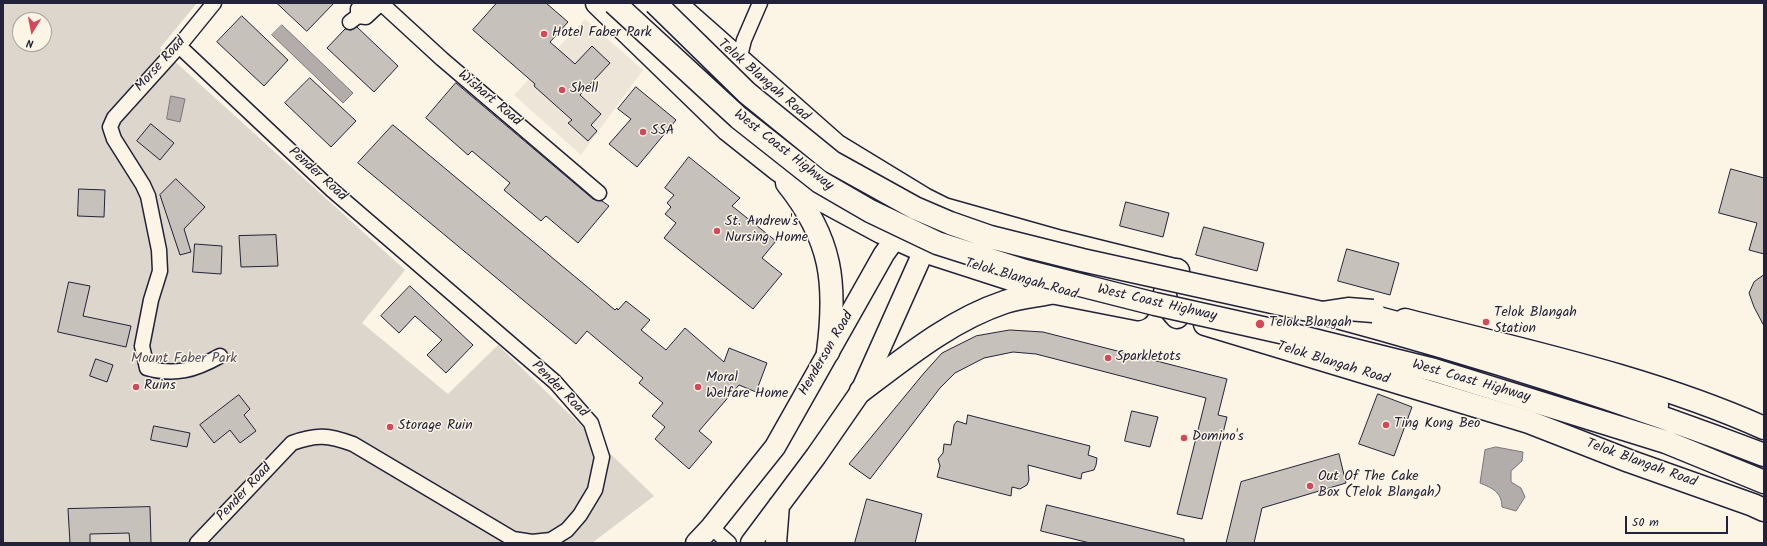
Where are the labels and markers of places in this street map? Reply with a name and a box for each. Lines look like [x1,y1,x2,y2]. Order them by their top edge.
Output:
place label: Hotel Faber Park [552,26,652,42]
marker: Hotel Faber Park [539,29,549,39]
place label: Shell [570,82,598,98]
marker: Shell [557,85,567,95]
place label: SSA [651,124,674,140]
marker: SSA [638,127,648,137]
place label: St. Andrew's Nursing Home [725,215,808,248]
marker: St. Andrew's Nursing Home [712,226,722,236]
place label: Telok Blangah Station [1494,306,1577,338]
place label: Telok Blangah [1269,316,1352,332]
marker: Telok Blangah Station [1481,317,1491,327]
marker: Telok Blangah [1254,318,1266,330]
place label: Sparkletots [1116,350,1181,366]
marker: Sparkletots [1103,353,1113,363]
place label: Moral Welfare Home [706,371,788,404]
place label: Ruins [144,379,176,395]
marker: Ruins [131,382,141,392]
marker: Moral Welfare Home [693,382,703,392]
place label: Ting Kong Beo [1394,417,1480,433]
place label: Storage Ruin [398,419,473,435]
marker: Ting Kong Beo [1381,420,1391,430]
marker: Storage Ruin [385,422,395,432]
place label: Domino's [1192,430,1244,446]
marker: Domino's [1179,433,1189,443]
place label: Out Of The Cake Box (Telok Blangah) [1318,470,1442,502]
marker: Out Of The Cake Box (Telok Blangah) [1305,481,1315,491]

